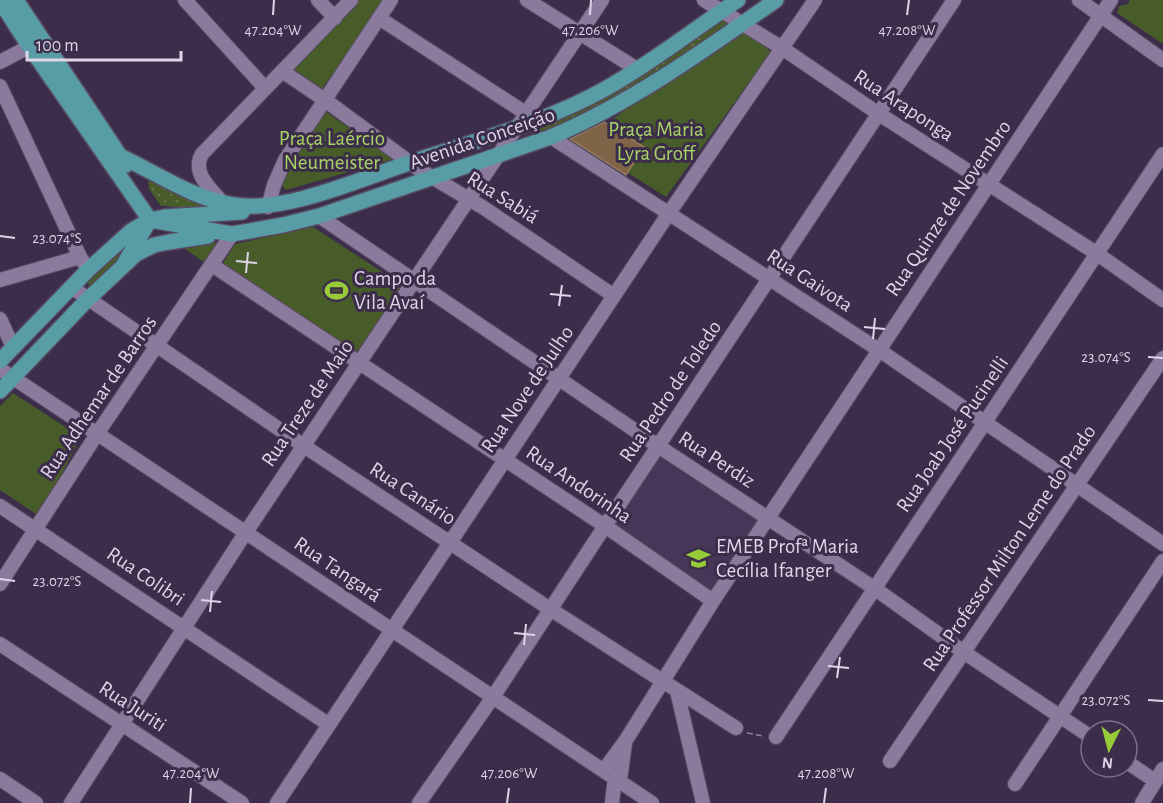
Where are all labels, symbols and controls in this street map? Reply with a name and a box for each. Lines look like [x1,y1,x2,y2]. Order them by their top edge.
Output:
text: 47.204°W [245,23,302,38]
text: 47.206°W [562,23,619,38]
text: 47.208°W [879,23,936,38]
scale bar [27,24,182,62]
text: 100 m [36,37,79,55]
street label: Rua Araponga [850,65,958,146]
street label: Avenida Conceição [407,104,557,173]
street label: Rua Quinze de Novembro [882,116,1015,300]
park label: Praça Maria Lyra Groff [608,119,704,164]
park label: Praça Laércio Neumeister [279,128,385,173]
street label: Rua Sabiá [463,167,542,228]
text: 23.074°S [32,231,82,246]
street label: Rua Gaivota [763,245,857,316]
place label: Campo da Vila Avaí [354,268,437,313]
sports icon: Campo da Vila Avaí [323,277,349,303]
street label: Rua Adhemar de Barros [36,312,161,482]
street label: Rua Pedro de Toledo [615,317,725,466]
street label: Rua Nove de Julho [477,322,578,457]
street label: Rua Treze de Maio [257,336,357,470]
text: 23.074°S [1081,350,1131,365]
street label: Rua Joab José Pucinelli [892,352,1012,516]
street label: Rua Professor Milton Leme do Prado [919,421,1100,675]
street label: Rua Perdiz [675,427,759,492]
street label: Rua Andorinha [522,442,635,527]
street label: Rua Canário [366,458,460,529]
street label: Rua Tangará [290,533,385,606]
place label: EMEB Profª Maria Cecília Ifanger [716,536,859,581]
street label: Rua Colibri [103,543,188,610]
school or university icon: EMEB Profª Maria Cecília Ifanger [685,545,711,571]
text: 23.072°S [33,574,81,589]
street label: Rua Juriti [95,677,170,736]
text: 23.072°S [1082,693,1130,708]
north arrow [1079,719,1139,779]
text: N [1101,754,1114,771]
text: 47.204°W [163,766,220,781]
text: 47.206°W [481,766,538,781]
text: 47.208°W [798,766,855,781]

